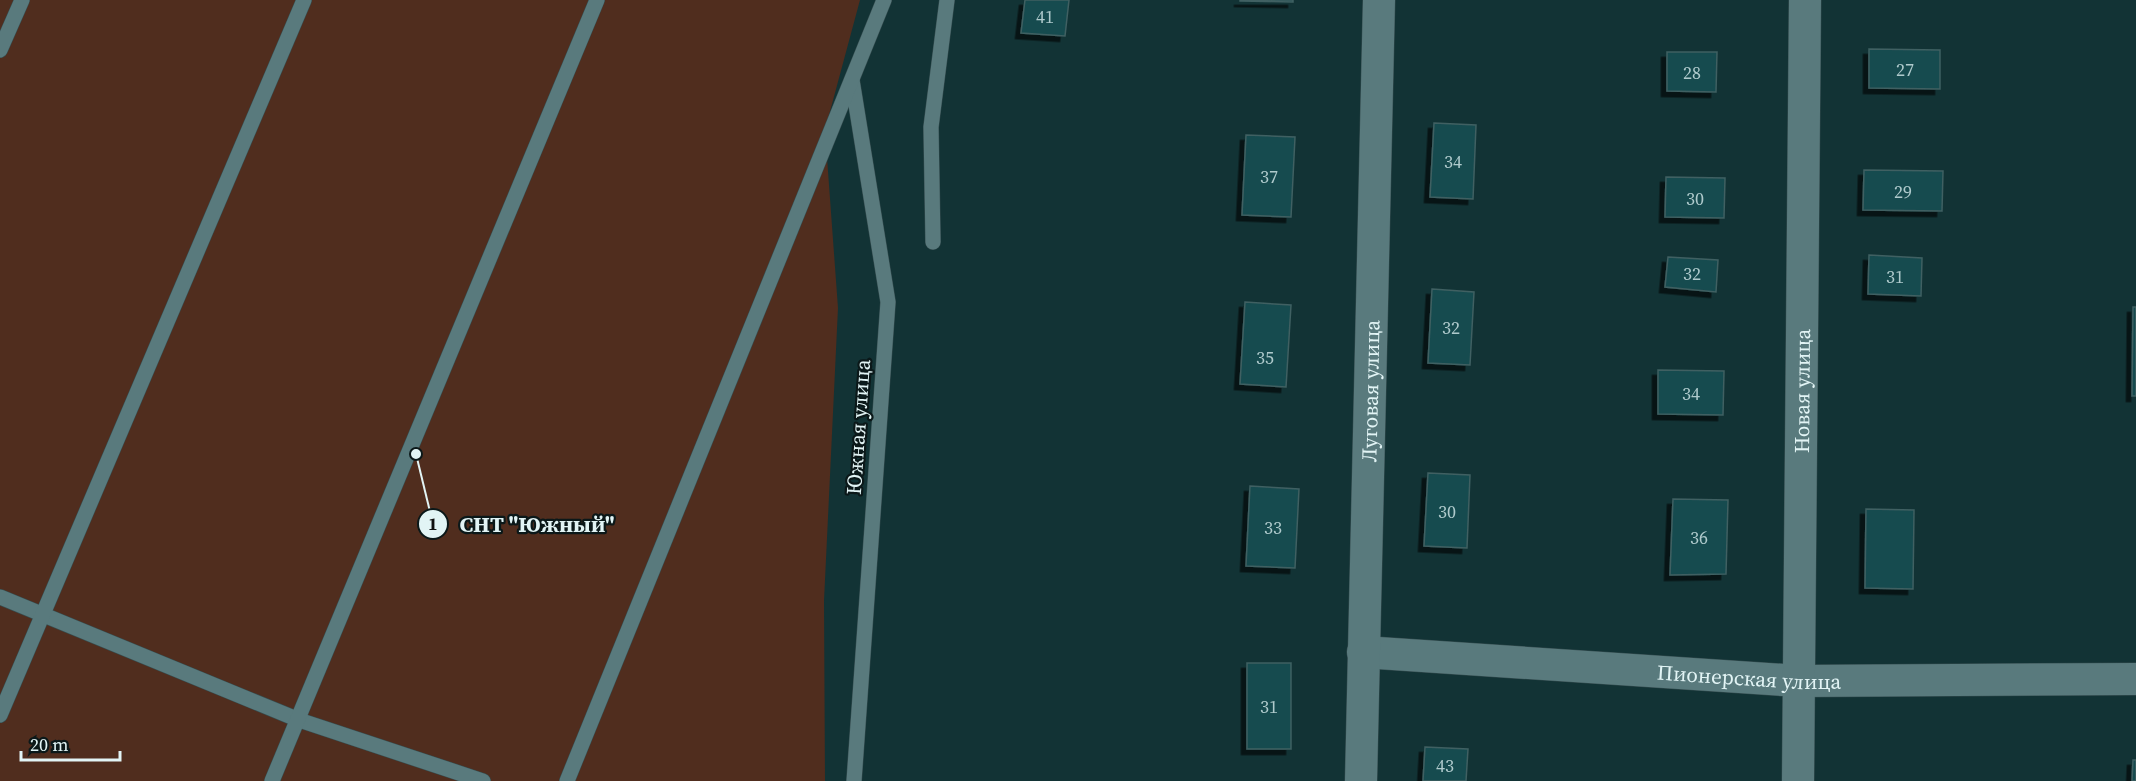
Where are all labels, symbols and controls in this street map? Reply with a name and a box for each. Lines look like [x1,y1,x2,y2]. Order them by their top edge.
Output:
house number: 41 [1036,4,1054,29]
house number: 27 [1896,57,1914,82]
house number: 28 [1683,60,1701,85]
house number: 34 [1444,149,1462,174]
house number: 37 [1260,164,1278,189]
house number: 29 [1894,179,1912,204]
house number: 30 [1686,186,1704,211]
house number: 32 [1683,261,1701,286]
house number: 31 [1886,264,1904,289]
house number: 32 [1442,315,1460,340]
street label: Луговая улица [1354,319,1386,463]
street label: Новая улица [1786,328,1817,453]
house number: 35 [1256,345,1274,370]
street label: Южная улица [839,358,877,496]
house number: 34 [1682,381,1700,406]
house number: 30 [1438,499,1456,524]
callout: СНТ "Южный" [418,504,627,544]
text: СНТ "Южный" [459,509,615,539]
text: 1 [428,511,438,536]
house number: 33 [1264,515,1282,540]
house number: 36 [1690,525,1708,550]
street label: Пионерская улица [1656,657,1842,696]
house number: 31 [1260,694,1278,719]
scale bar [21,724,120,762]
text: 20 m [30,732,68,757]
house number: 43 [1436,753,1454,778]

